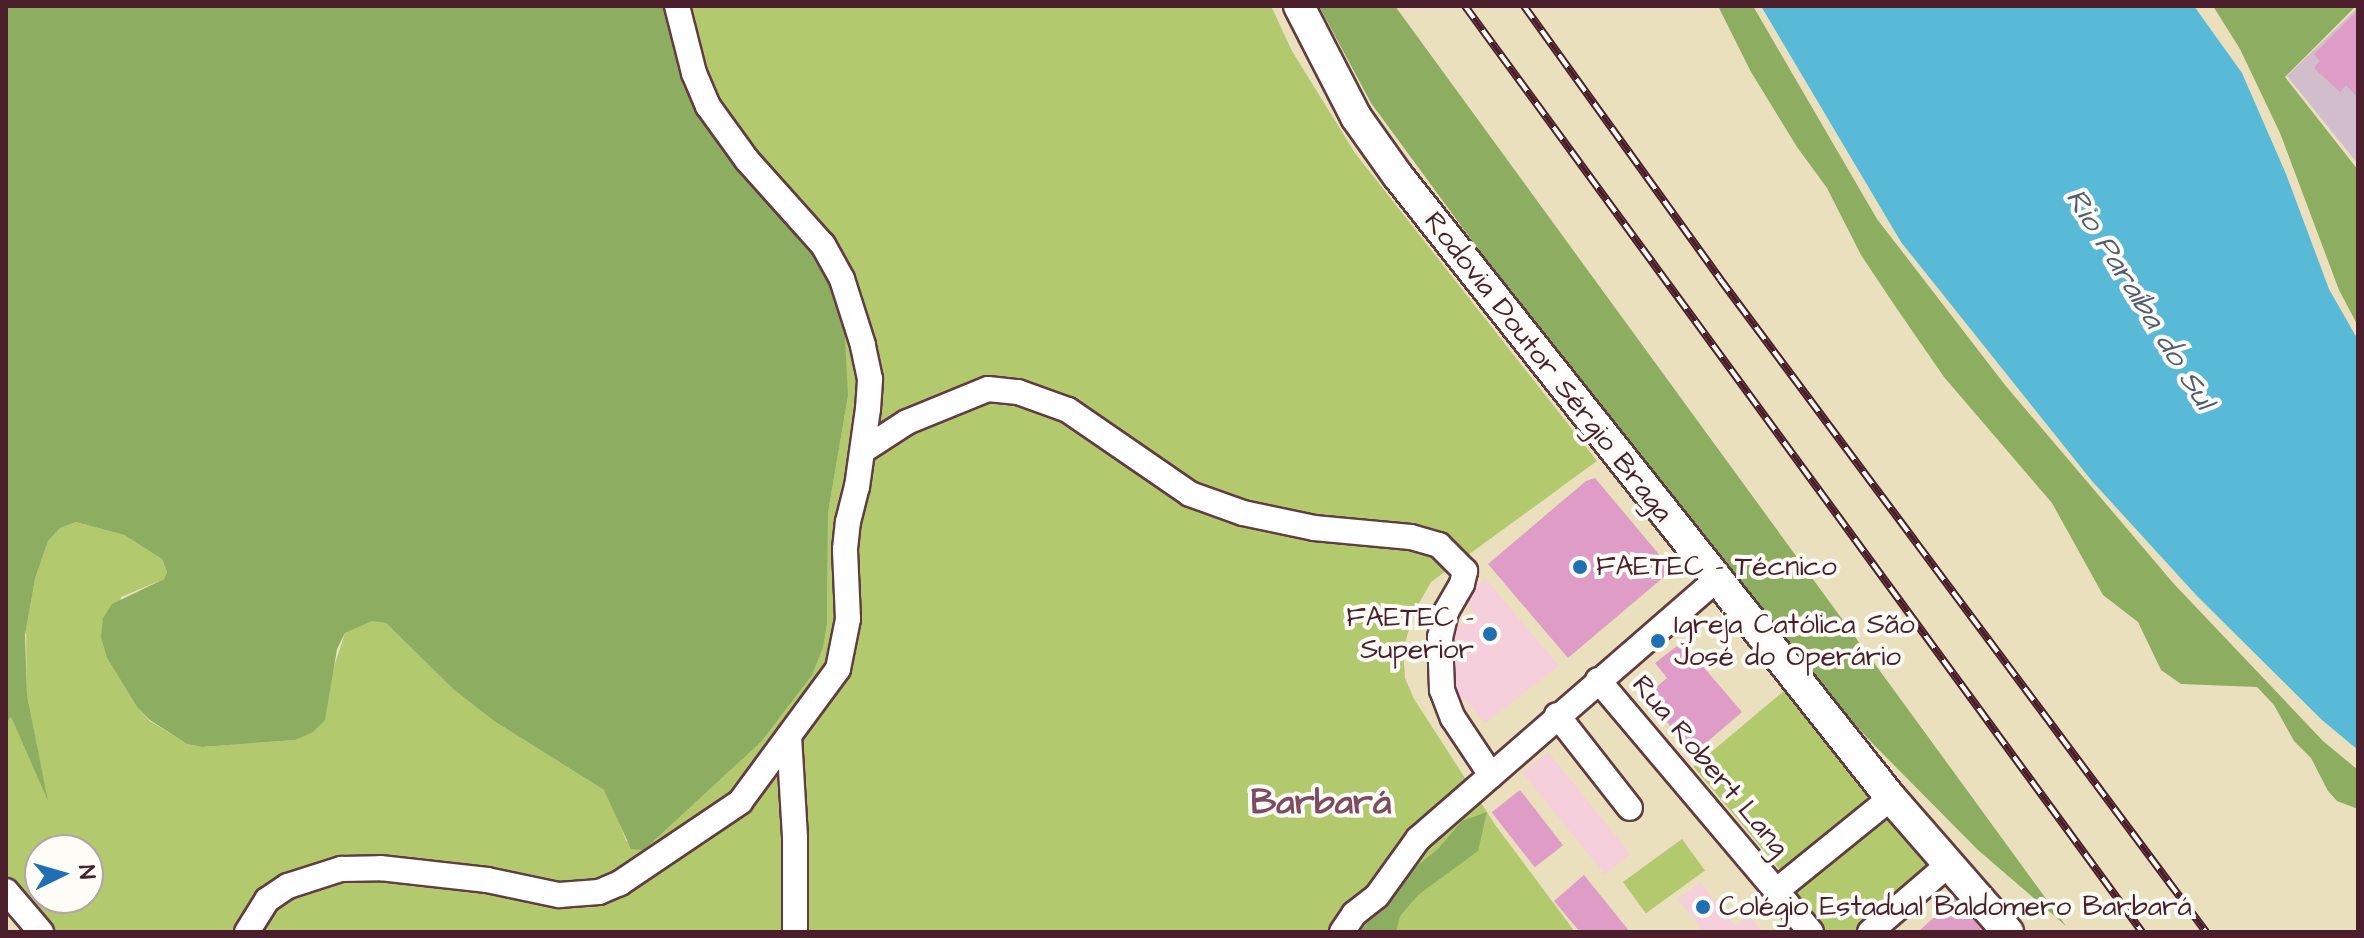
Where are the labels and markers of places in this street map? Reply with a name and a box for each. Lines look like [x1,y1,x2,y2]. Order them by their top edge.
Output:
place label: FAETEC - Técnico [1596,550,1837,584]
marker: FAETEC - Técnico [1571,558,1589,576]
place label: FAETEC - Superior [1346,601,1474,667]
place label: Igreja Católica São José do Operário [1674,608,1915,674]
marker: FAETEC - Superior [1481,625,1499,643]
marker: Igreja Católica São José do Operário [1649,632,1667,650]
place label: Colégio Estadual Baldomero Barbará [1719,890,2192,924]
marker: Colégio Estadual Baldomero Barbará [1694,898,1712,916]

